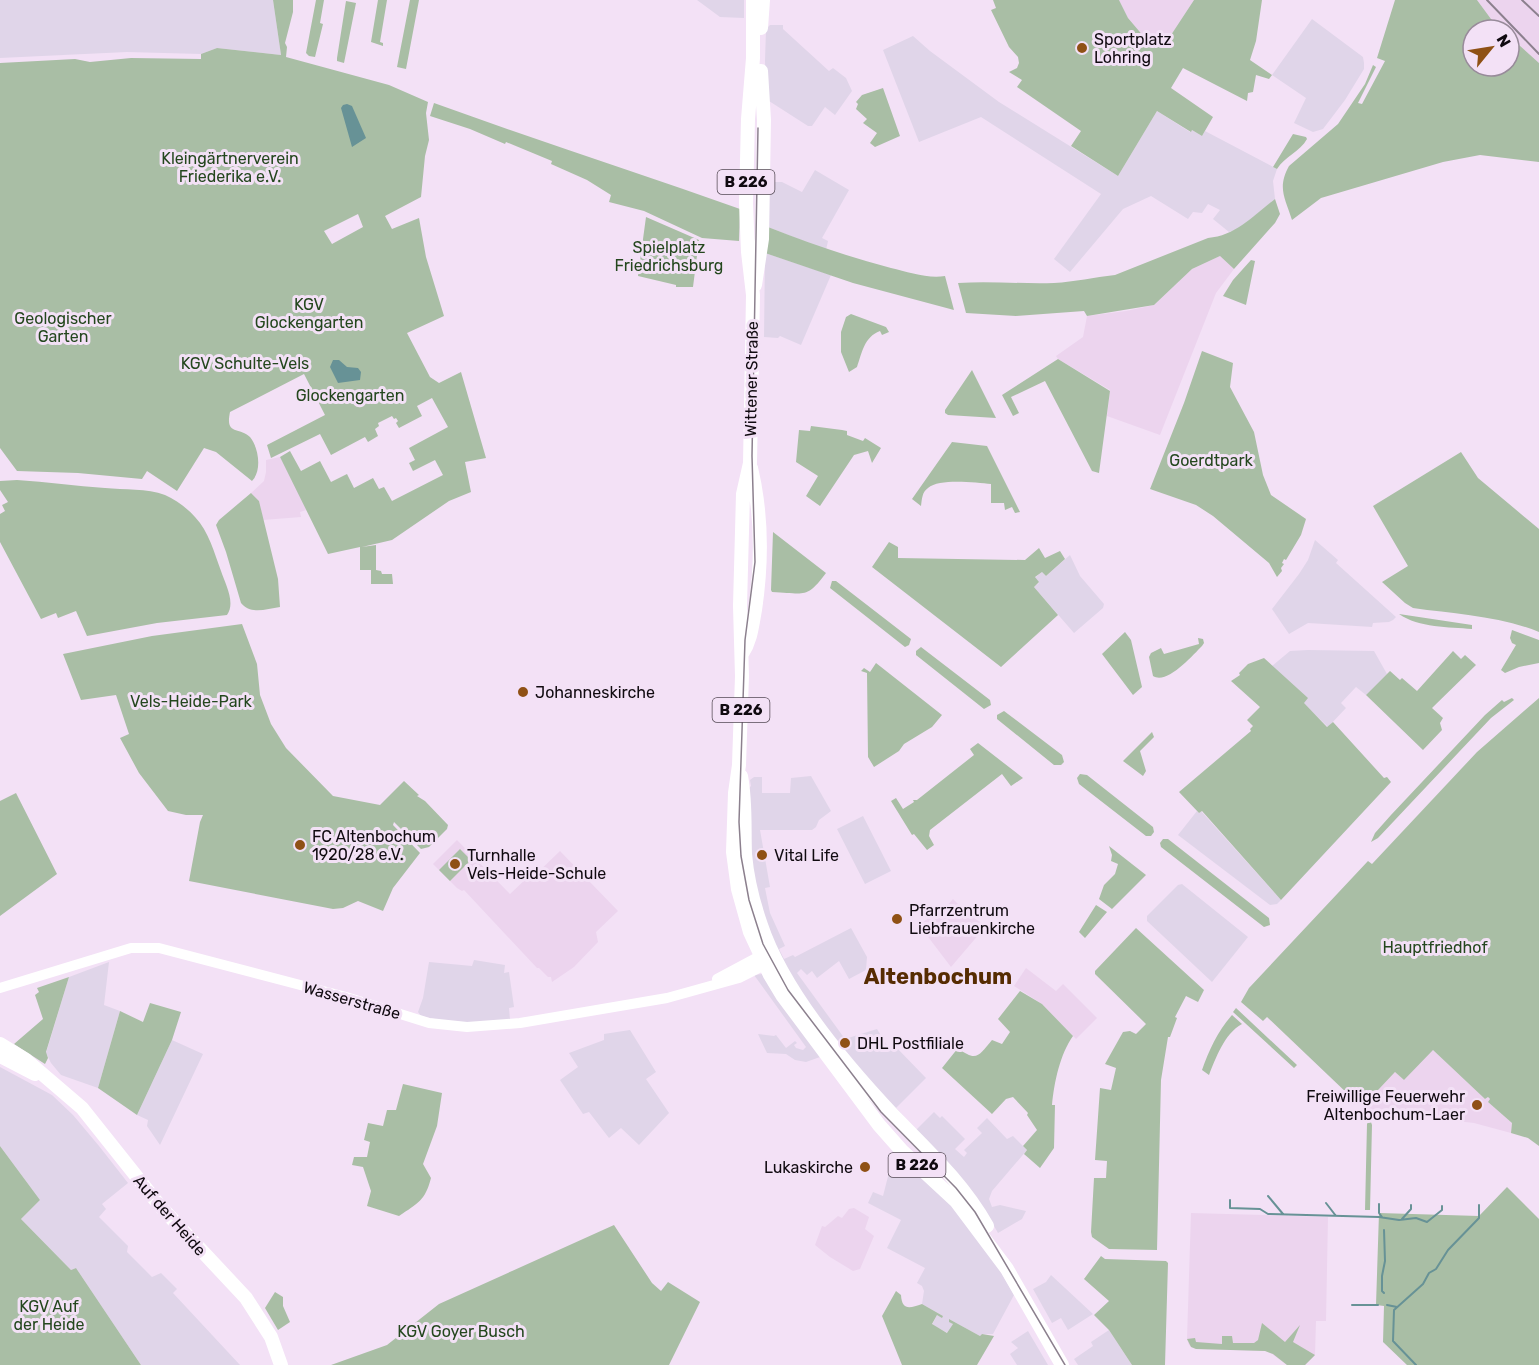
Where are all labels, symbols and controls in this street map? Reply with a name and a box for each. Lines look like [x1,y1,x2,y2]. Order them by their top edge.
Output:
north arrow [1461,18,1521,78]
place label: Sportplatz Lohring [1094,30,1172,67]
text: N [1492,31,1515,50]
marker: Sportplatz Lohring [1075,41,1089,55]
park label: Kleingärtnerverein Friederika e.V. [161,149,299,186]
road number: B 226 [718,170,774,194]
park label: Spielplatz Friedrichsburg [615,238,723,275]
park label: KGV Glockengarten [255,295,363,332]
park label: Geologischer Garten [14,309,112,346]
street label: Wittener Straße [741,321,762,437]
park label: KGV Schulte-Vels [181,354,309,373]
park label: Glockengarten [296,386,404,405]
park label: Goerdtpark [1169,451,1253,470]
place label: Johanneskirche [535,683,655,702]
marker: Johanneskirche [516,685,530,699]
park label: Vels-Heide-Park [130,692,253,711]
road number: B 226 [712,698,770,722]
place label: FC Altenbochum 1920/28 e.V. [312,827,436,864]
marker: FC Altenbochum 1920/28 e.V. [293,838,307,852]
place label: Turnhalle Vels-Heide-Schule [467,846,606,883]
place label: Vital Life [774,846,839,865]
marker: Vital Life [755,848,769,862]
marker: Turnhalle Vels-Heide-Schule [448,857,462,871]
place label: Pfarrzentrum Liebfrauenkirche [909,901,1035,938]
marker: Pfarrzentrum Liebfrauenkirche [890,912,904,926]
park label: Hauptfriedhof [1382,938,1488,957]
district label: Altenbochum [864,963,1012,990]
street label: Wasserstraße [301,978,403,1023]
place label: DHL Postfiliale [857,1034,964,1053]
marker: DHL Postfiliale [838,1036,852,1050]
place label: Freiwillige Feuerwehr Altenbochum-Laer [1306,1087,1465,1124]
marker: Freiwillige Feuerwehr Altenbochum-Laer [1470,1098,1484,1112]
road number: B 226 [888,1153,946,1177]
place label: Lukaskirche [764,1158,853,1177]
marker: Lukaskirche [858,1160,872,1174]
street label: Auf der Heide [129,1171,210,1260]
park label: KGV Auf der Heide [14,1297,84,1334]
park label: KGV Goyer Busch [397,1322,525,1341]

